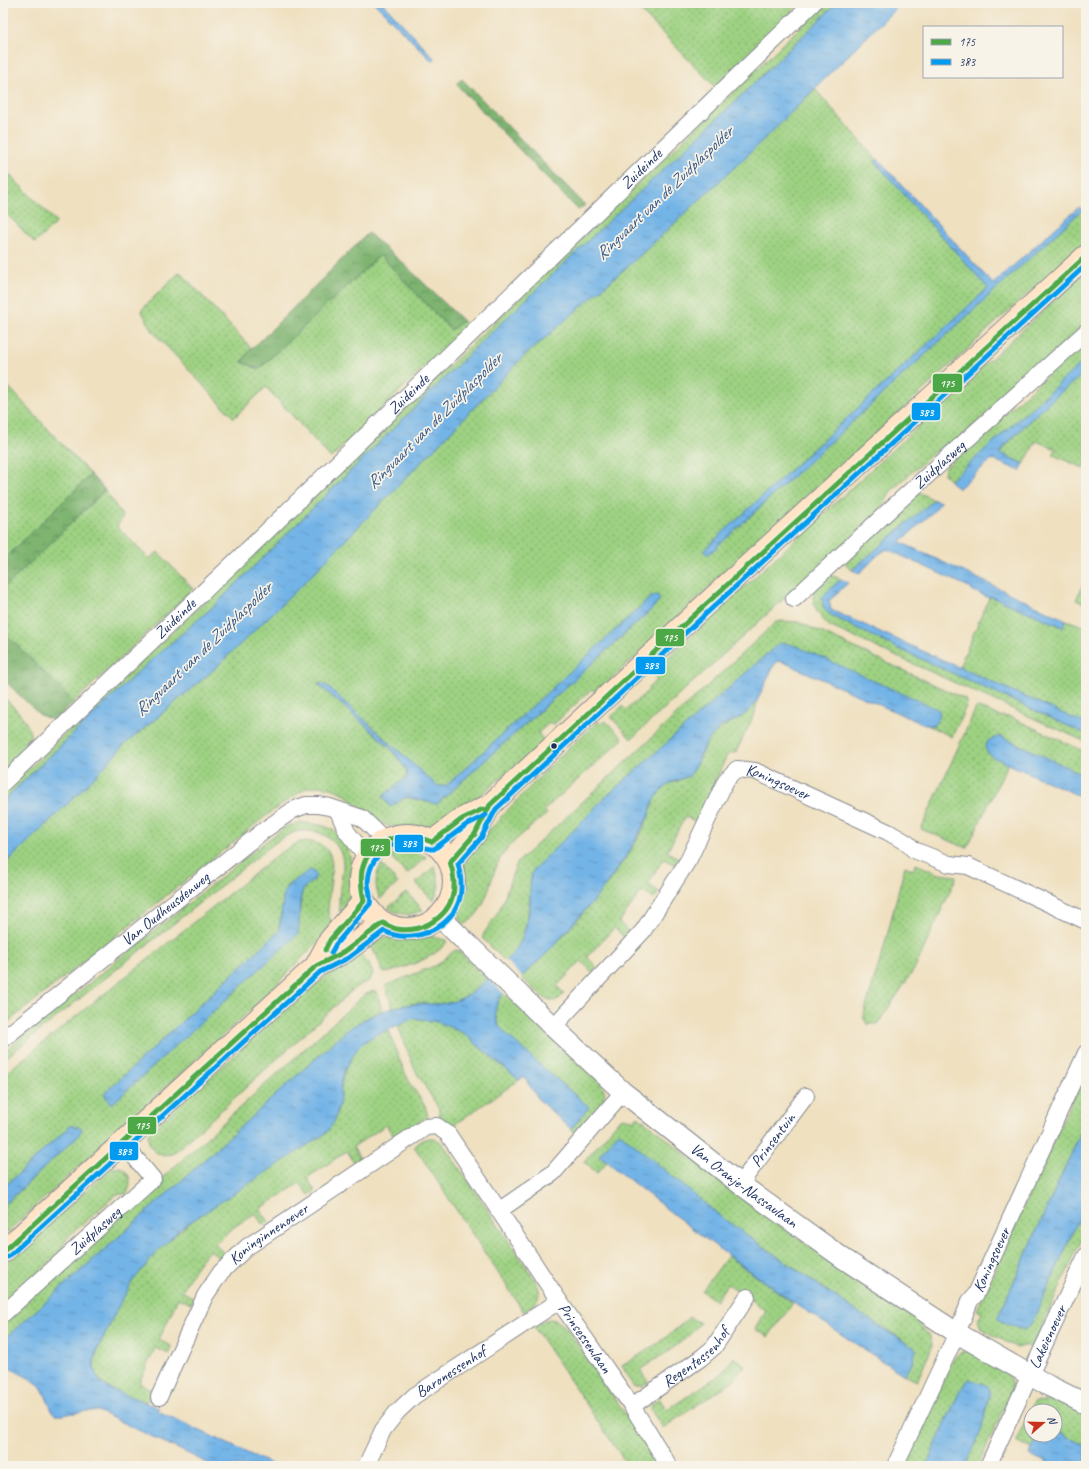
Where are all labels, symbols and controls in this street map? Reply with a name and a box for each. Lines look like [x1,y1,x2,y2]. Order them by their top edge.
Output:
legend [923,26,1063,78]
text: 175 [959,34,976,50]
text: 383 [959,54,977,70]
water label: Ringvaart van de Zuidplaspolder [591,120,739,264]
street label: Zuideinde [617,143,668,193]
water label: Ringvaart van de Zuidplaspolder [362,347,508,493]
street label: Zuideinde [384,368,435,419]
line badge: 175 [932,373,963,393]
text: 175 [940,376,956,390]
line badge: 383 [911,402,941,421]
text: 383 [919,405,934,419]
street label: Zuidplasweg [909,435,970,493]
water label: Ringvaart van de Zuidplaspolder [130,576,278,720]
street label: Zuideinde [150,593,201,643]
line badge: 175 [655,628,685,647]
text: 175 [663,630,679,644]
line badge: 383 [635,656,666,675]
text: 383 [644,658,659,672]
unlabelled marker [549,741,559,751]
street label: Koningsoever [745,760,814,805]
line badge: 383 [394,834,424,853]
text: 383 [402,836,417,850]
line badge: 175 [360,838,391,857]
text: 175 [369,840,385,854]
street label: Van Oudheusdenweg [117,867,214,950]
street label: Prinsentuin [746,1108,800,1171]
line badge: 175 [127,1116,157,1135]
text: 175 [135,1118,151,1132]
street label: Van Oranje-Nassaulaan [686,1139,802,1233]
line badge: 383 [109,1141,139,1161]
text: 383 [117,1144,132,1158]
street label: Koninginnenoever [225,1198,313,1269]
street label: Zuidplasweg [65,1202,126,1260]
street label: Koningsoever [968,1223,1015,1295]
street label: Prinsessenlaan [554,1299,617,1378]
street label: Lakeienoever [1024,1300,1072,1372]
street label: Regentessenhof [659,1321,736,1392]
street label: Baronessenhof [412,1340,493,1402]
north arrow [1023,1403,1063,1443]
text: N [1045,1414,1061,1427]

